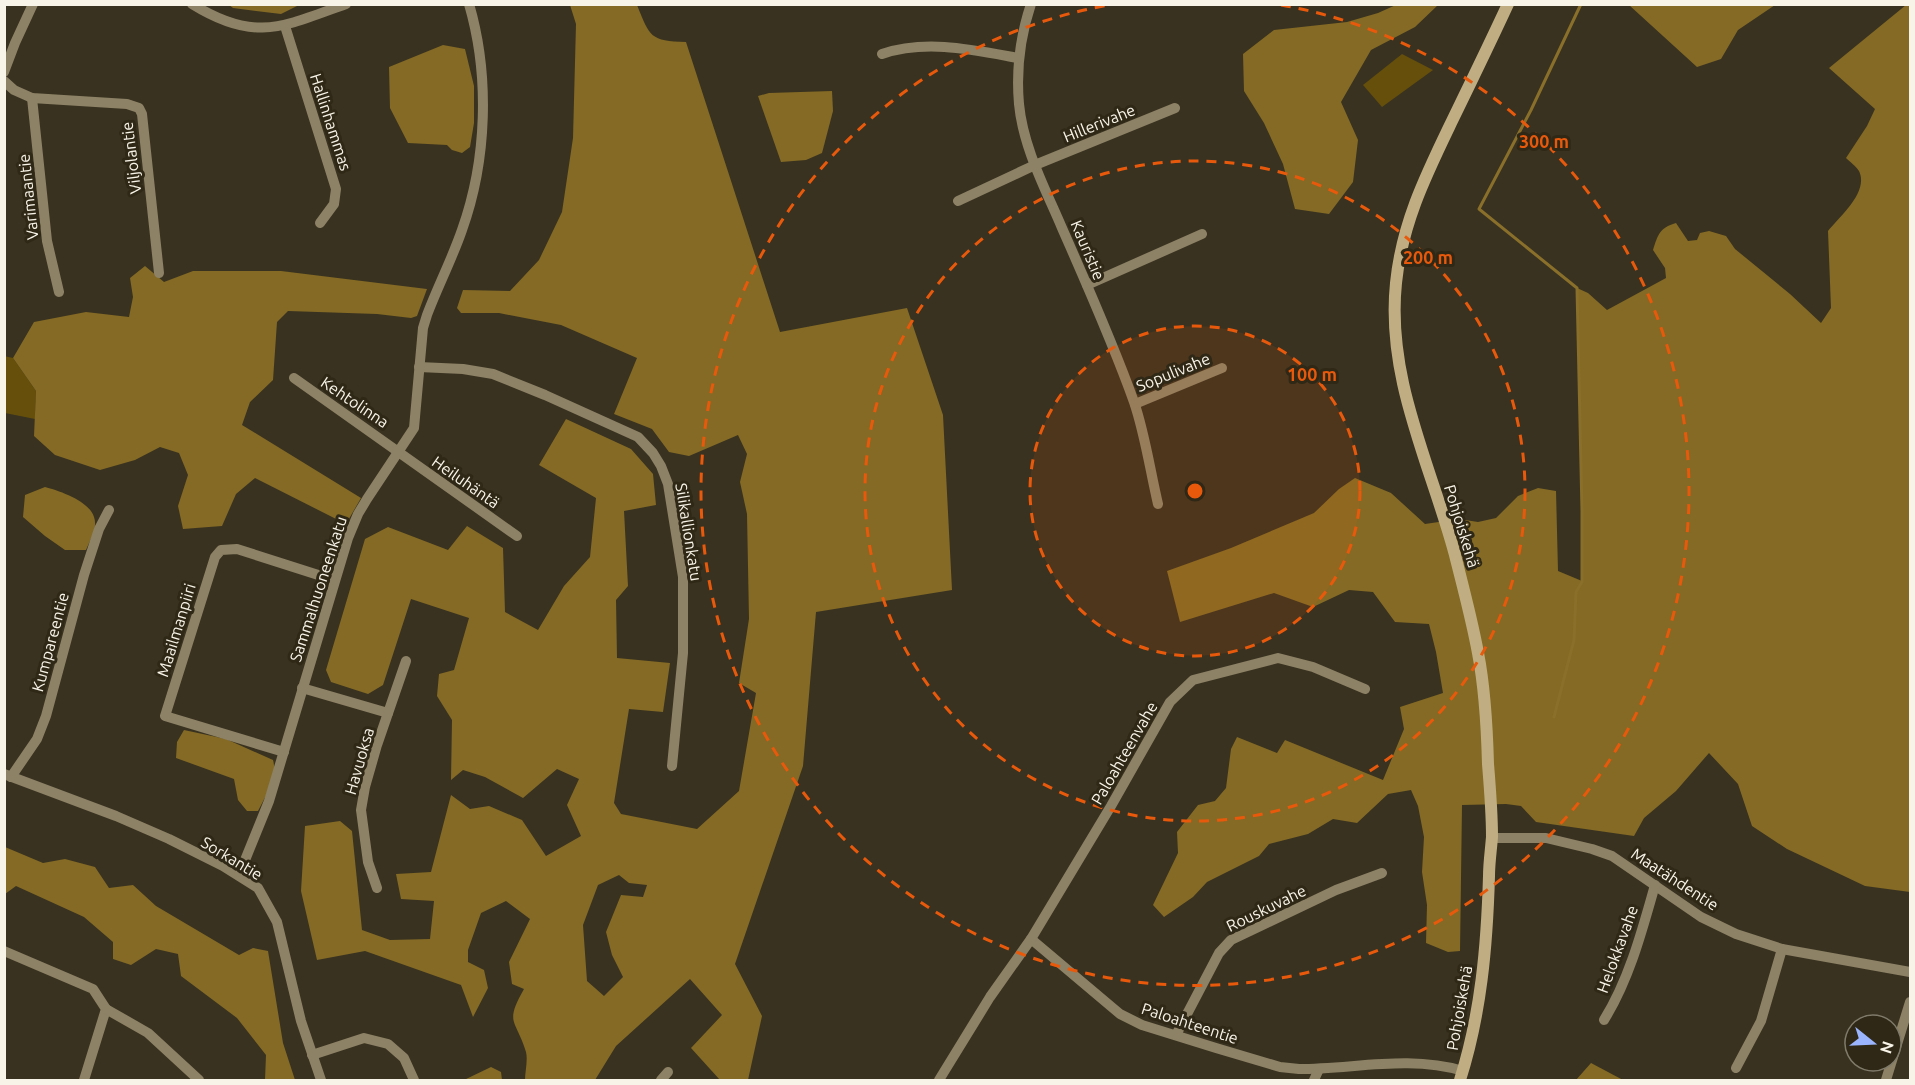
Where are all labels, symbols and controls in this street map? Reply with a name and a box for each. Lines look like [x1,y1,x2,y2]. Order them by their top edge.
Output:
street label: Hallinhammas [307,71,355,173]
street label: Hillerivahe [1060,100,1138,146]
street label: Viljolantie [118,121,144,195]
text: 300 m [1519,131,1569,151]
street label: Varimaantie [15,153,41,241]
street label: Kauristie [1067,217,1109,283]
text: 200 m [1403,247,1453,267]
street label: Sopulivahe [1133,349,1213,395]
text: 100 m [1287,364,1337,384]
street label: Kehtolinna [318,373,392,431]
street label: Heiluhäntä [429,452,503,512]
centre of rings [1185,481,1205,501]
street label: Silikallionkatu [672,482,706,582]
street label: Pohjoiskehä [1441,482,1483,570]
street label: Sammalhuoneenkatu [286,514,350,664]
street label: Maailmanpiiri [153,581,199,679]
street label: Kumpareentie [28,590,72,694]
street label: Paloahteenvahe [1087,698,1161,808]
street label: Havuoksa [341,725,377,797]
street label: Sorkantie [198,833,266,883]
street label: Maatähdentie [1628,844,1722,914]
street label: Rouskuvahe [1223,881,1309,935]
street label: Helokkavahe [1593,903,1641,995]
street label: Pohjoiskehä [1443,964,1475,1052]
street label: Paloahteentie [1139,999,1241,1047]
north arrow [1843,1013,1903,1073]
text: N [1877,1039,1898,1056]

